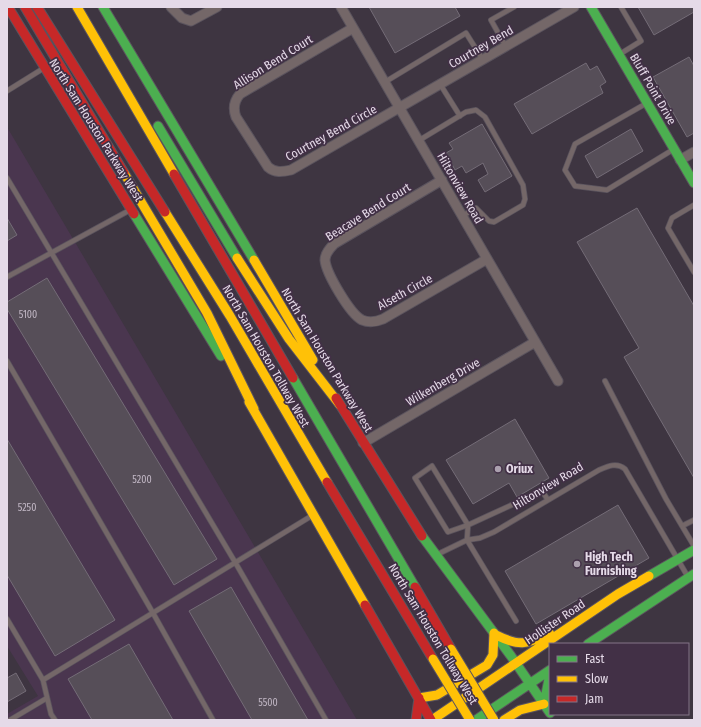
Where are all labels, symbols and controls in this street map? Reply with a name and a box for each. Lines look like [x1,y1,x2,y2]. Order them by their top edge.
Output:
street label: Courtney Bend [446,23,516,71]
street label: Allison Bend Court [231,32,315,92]
street label: Bluff Point Drive [627,51,679,127]
street label: North Sam Houston Parkway West [46,56,146,204]
street label: Courtney Bend Circle [283,102,379,164]
street label: Hiltonview Road [434,150,486,226]
street label: Beacave Bend Court [323,180,413,244]
street label: Alseth Circle [375,271,435,313]
street label: North Sam Houston Tollway West [219,282,313,430]
street label: North Sam Houston Parkway West [278,285,376,435]
house number: 5100 [19,309,37,321]
street label: Wilkenberg Drive [404,355,483,409]
street label: Hiltonview Road [510,459,586,513]
place label: Oriux [506,462,533,476]
marker: Oriux [493,464,503,474]
house number: 5200 [132,474,152,486]
house number: 5250 [18,502,36,514]
place label: High Tech Furnishing [585,550,637,578]
marker: High Tech Furnishing [572,559,582,569]
street label: North Sam Houston Tollway West [385,561,481,707]
street label: Hollister Road [522,597,588,647]
legend [549,643,689,715]
text: Fast [585,652,604,666]
text: Slow [585,672,608,686]
text: Jam [585,692,603,706]
house number: 5500 [258,697,278,709]

